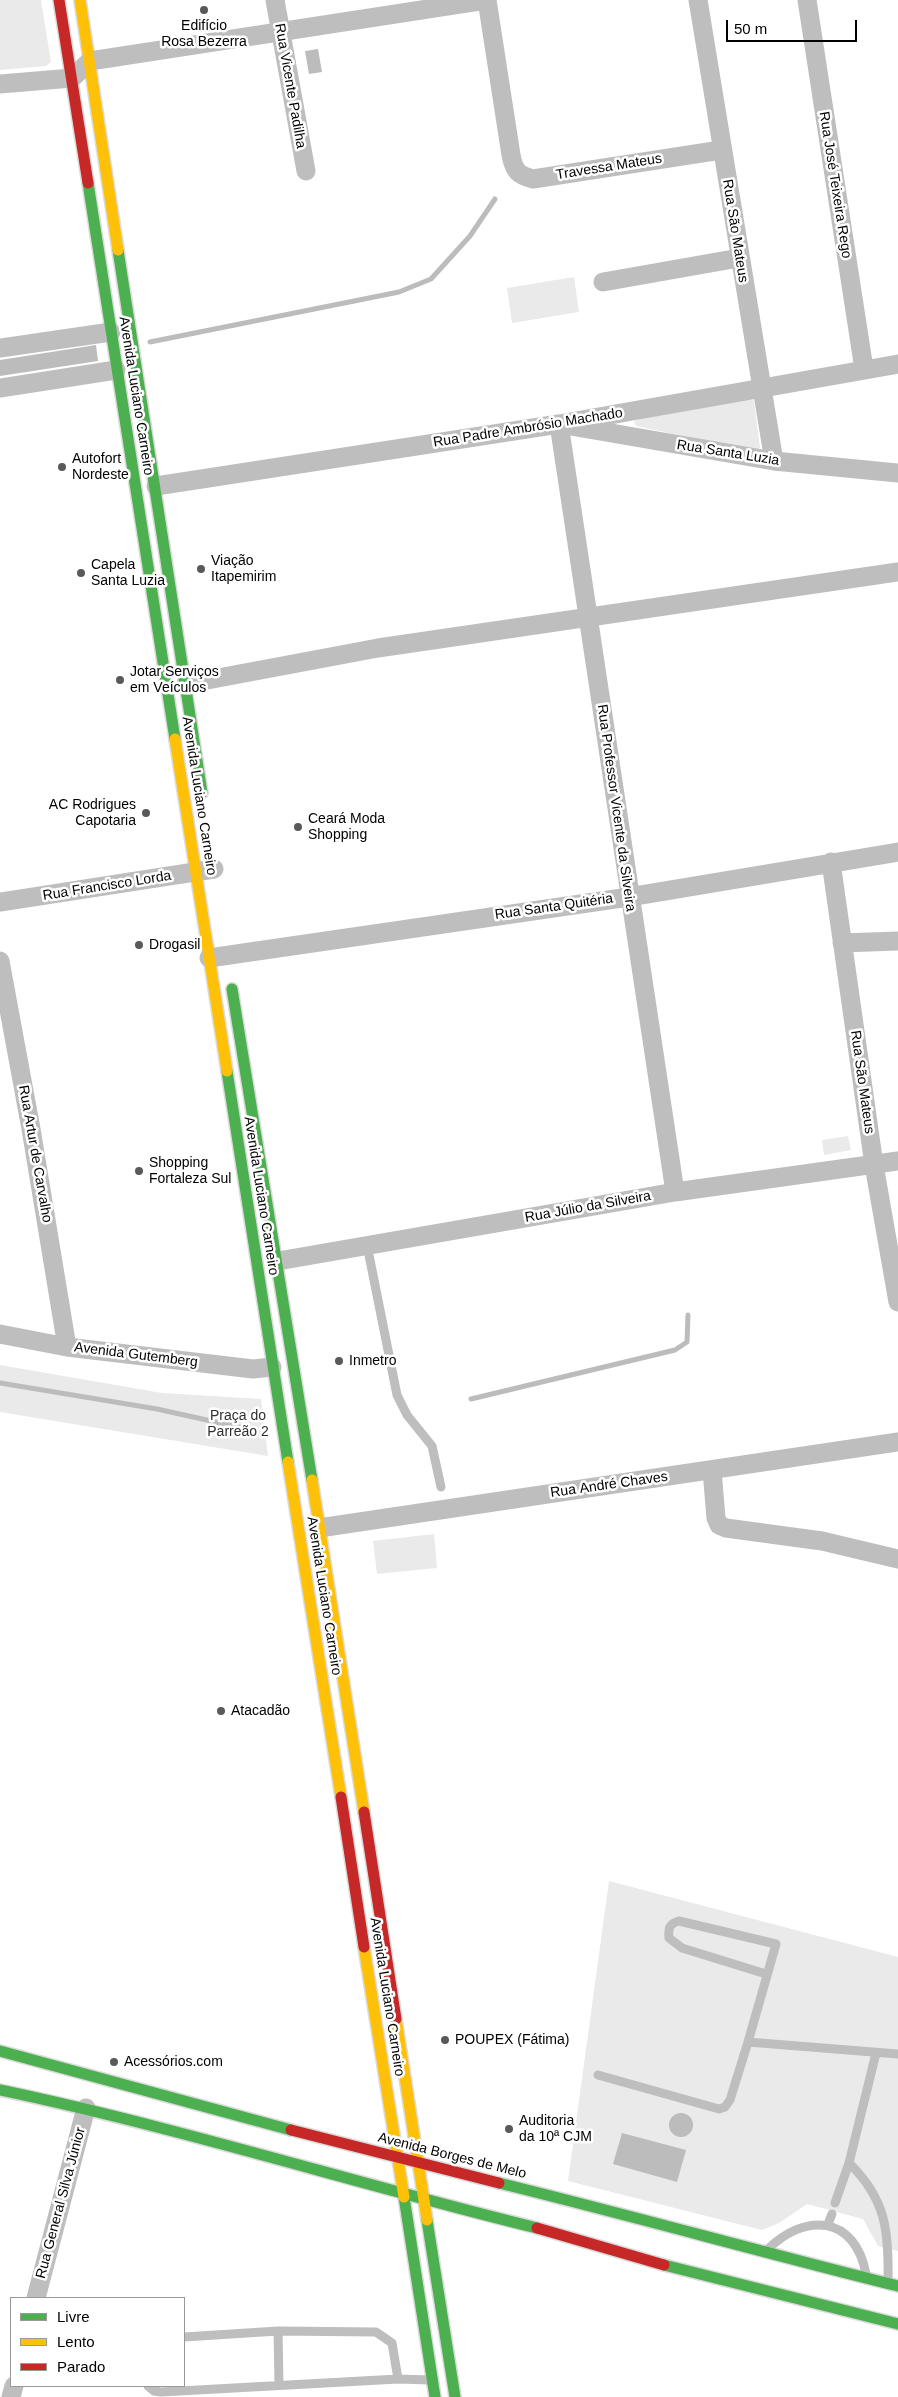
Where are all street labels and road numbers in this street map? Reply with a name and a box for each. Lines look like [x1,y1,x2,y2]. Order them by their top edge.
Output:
street label: Rua Vicente Padilha [271,22,309,150]
street label: Rua José Teixeira Rego [815,110,855,260]
street label: Travessa Mateus [555,150,663,184]
street label: Rua São Mateus [719,178,751,284]
street label: Avenida Luciano Carneiro [115,315,157,477]
street label: Rua Padre Ambrósio Machado [432,405,624,451]
street label: Rua Santa Luzia [676,437,780,469]
street label: Rua Professor Vicente da Silveira [593,703,639,913]
street label: Avenida Luciano Carneiro [178,715,220,877]
street label: Rua Francisco Lorda [42,868,172,904]
street label: Rua Santa Quitéria [494,890,614,924]
street label: Rua São Mateus [846,1029,878,1135]
street label: Rua Artur de Carvalho [15,1084,55,1224]
street label: Avenida Luciano Carneiro [240,1115,282,1277]
street label: Rua Júlio da Silveira [524,1188,652,1226]
street label: Avenida Gutemberg [73,1339,199,1371]
street label: Rua André Chaves [549,1468,669,1502]
street label: Avenida Luciano Carneiro [303,1515,345,1677]
street label: Avenida Luciano Carneiro [366,1916,408,2078]
street label: Rua General Silva Júnior [33,2126,89,2280]
street label: Avenida Borges de Melo [376,2129,528,2183]

